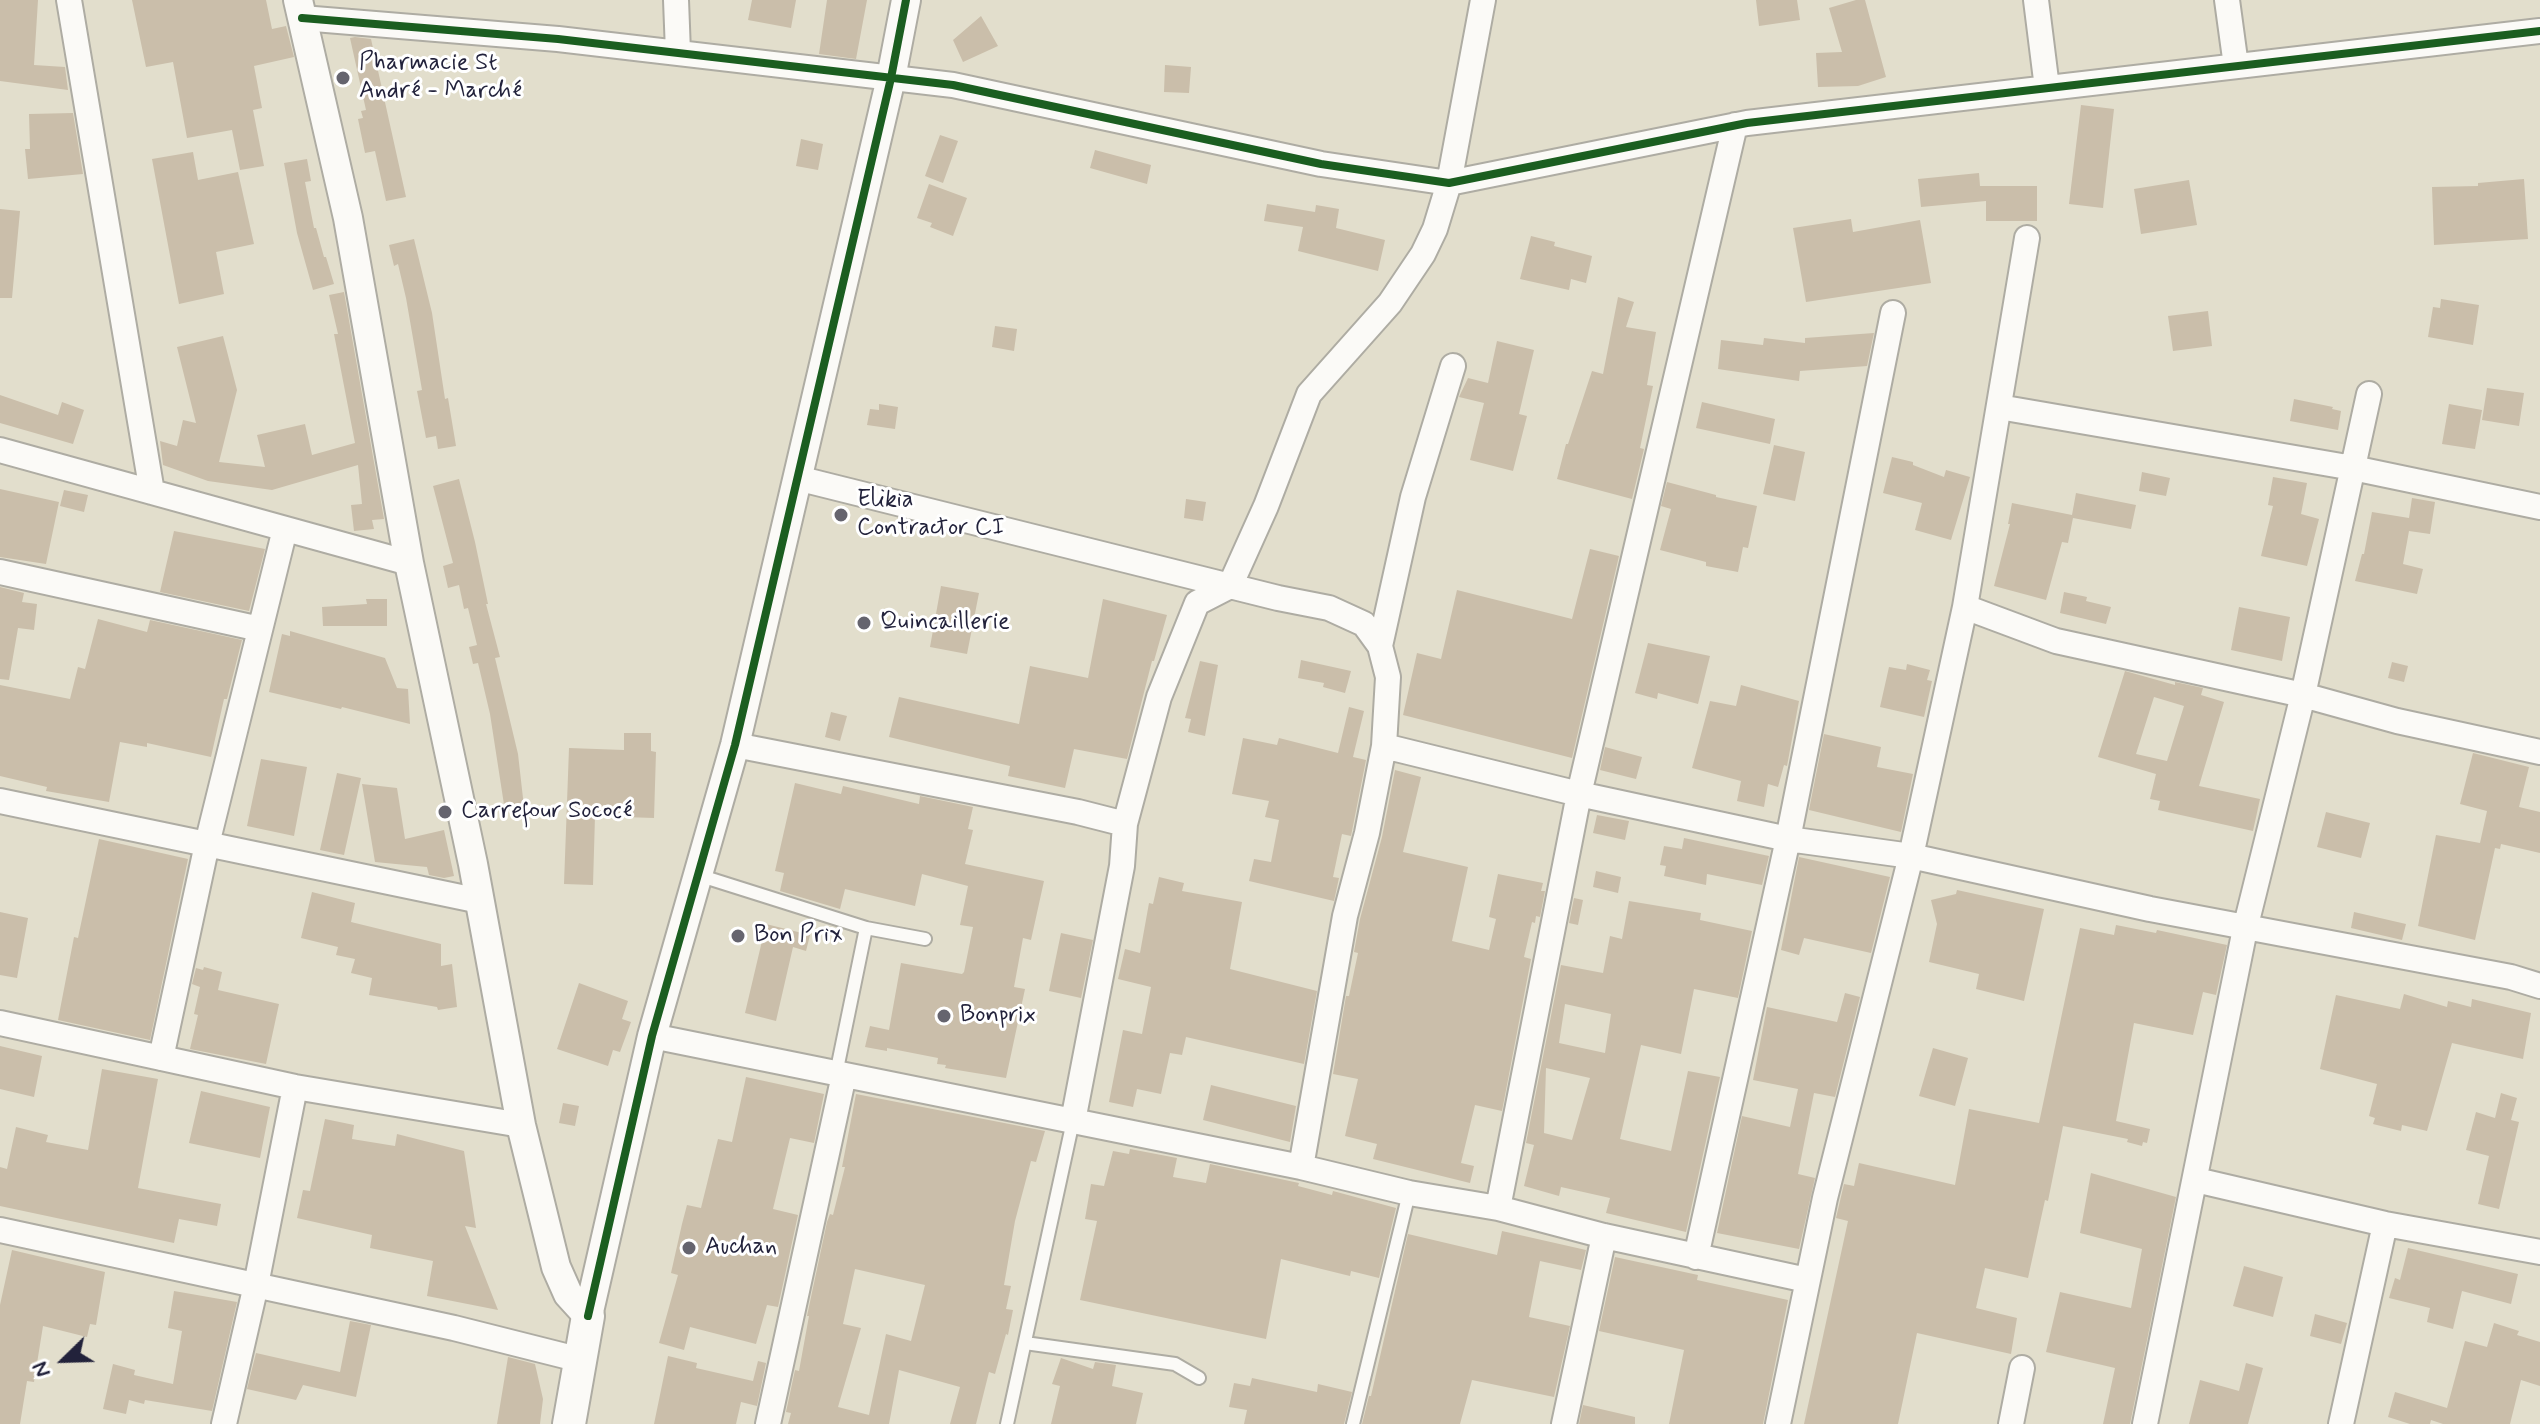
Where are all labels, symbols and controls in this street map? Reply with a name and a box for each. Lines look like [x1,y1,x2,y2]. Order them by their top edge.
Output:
place label: Pharmacie St André - Marché [359,50,522,106]
marker: Pharmacie St André - Marché [334,69,352,87]
place label: Elikia Contractor CI [857,487,1005,543]
marker: Elikia Contractor CI [832,506,850,524]
place label: Quincaillerie [880,609,1010,637]
marker: Quincaillerie [855,614,873,632]
place label: Carrefour Sococé [461,798,633,826]
marker: Carrefour Sococé [436,803,454,821]
place label: Bon Prix [754,922,842,950]
marker: Bon Prix [729,927,747,945]
place label: Bonprix [960,1002,1036,1030]
marker: Bonprix [935,1007,953,1025]
place label: Auchan [705,1234,777,1262]
marker: Auchan [680,1239,698,1257]
north arrow [24,1320,104,1400]
text: N [26,1357,58,1382]

